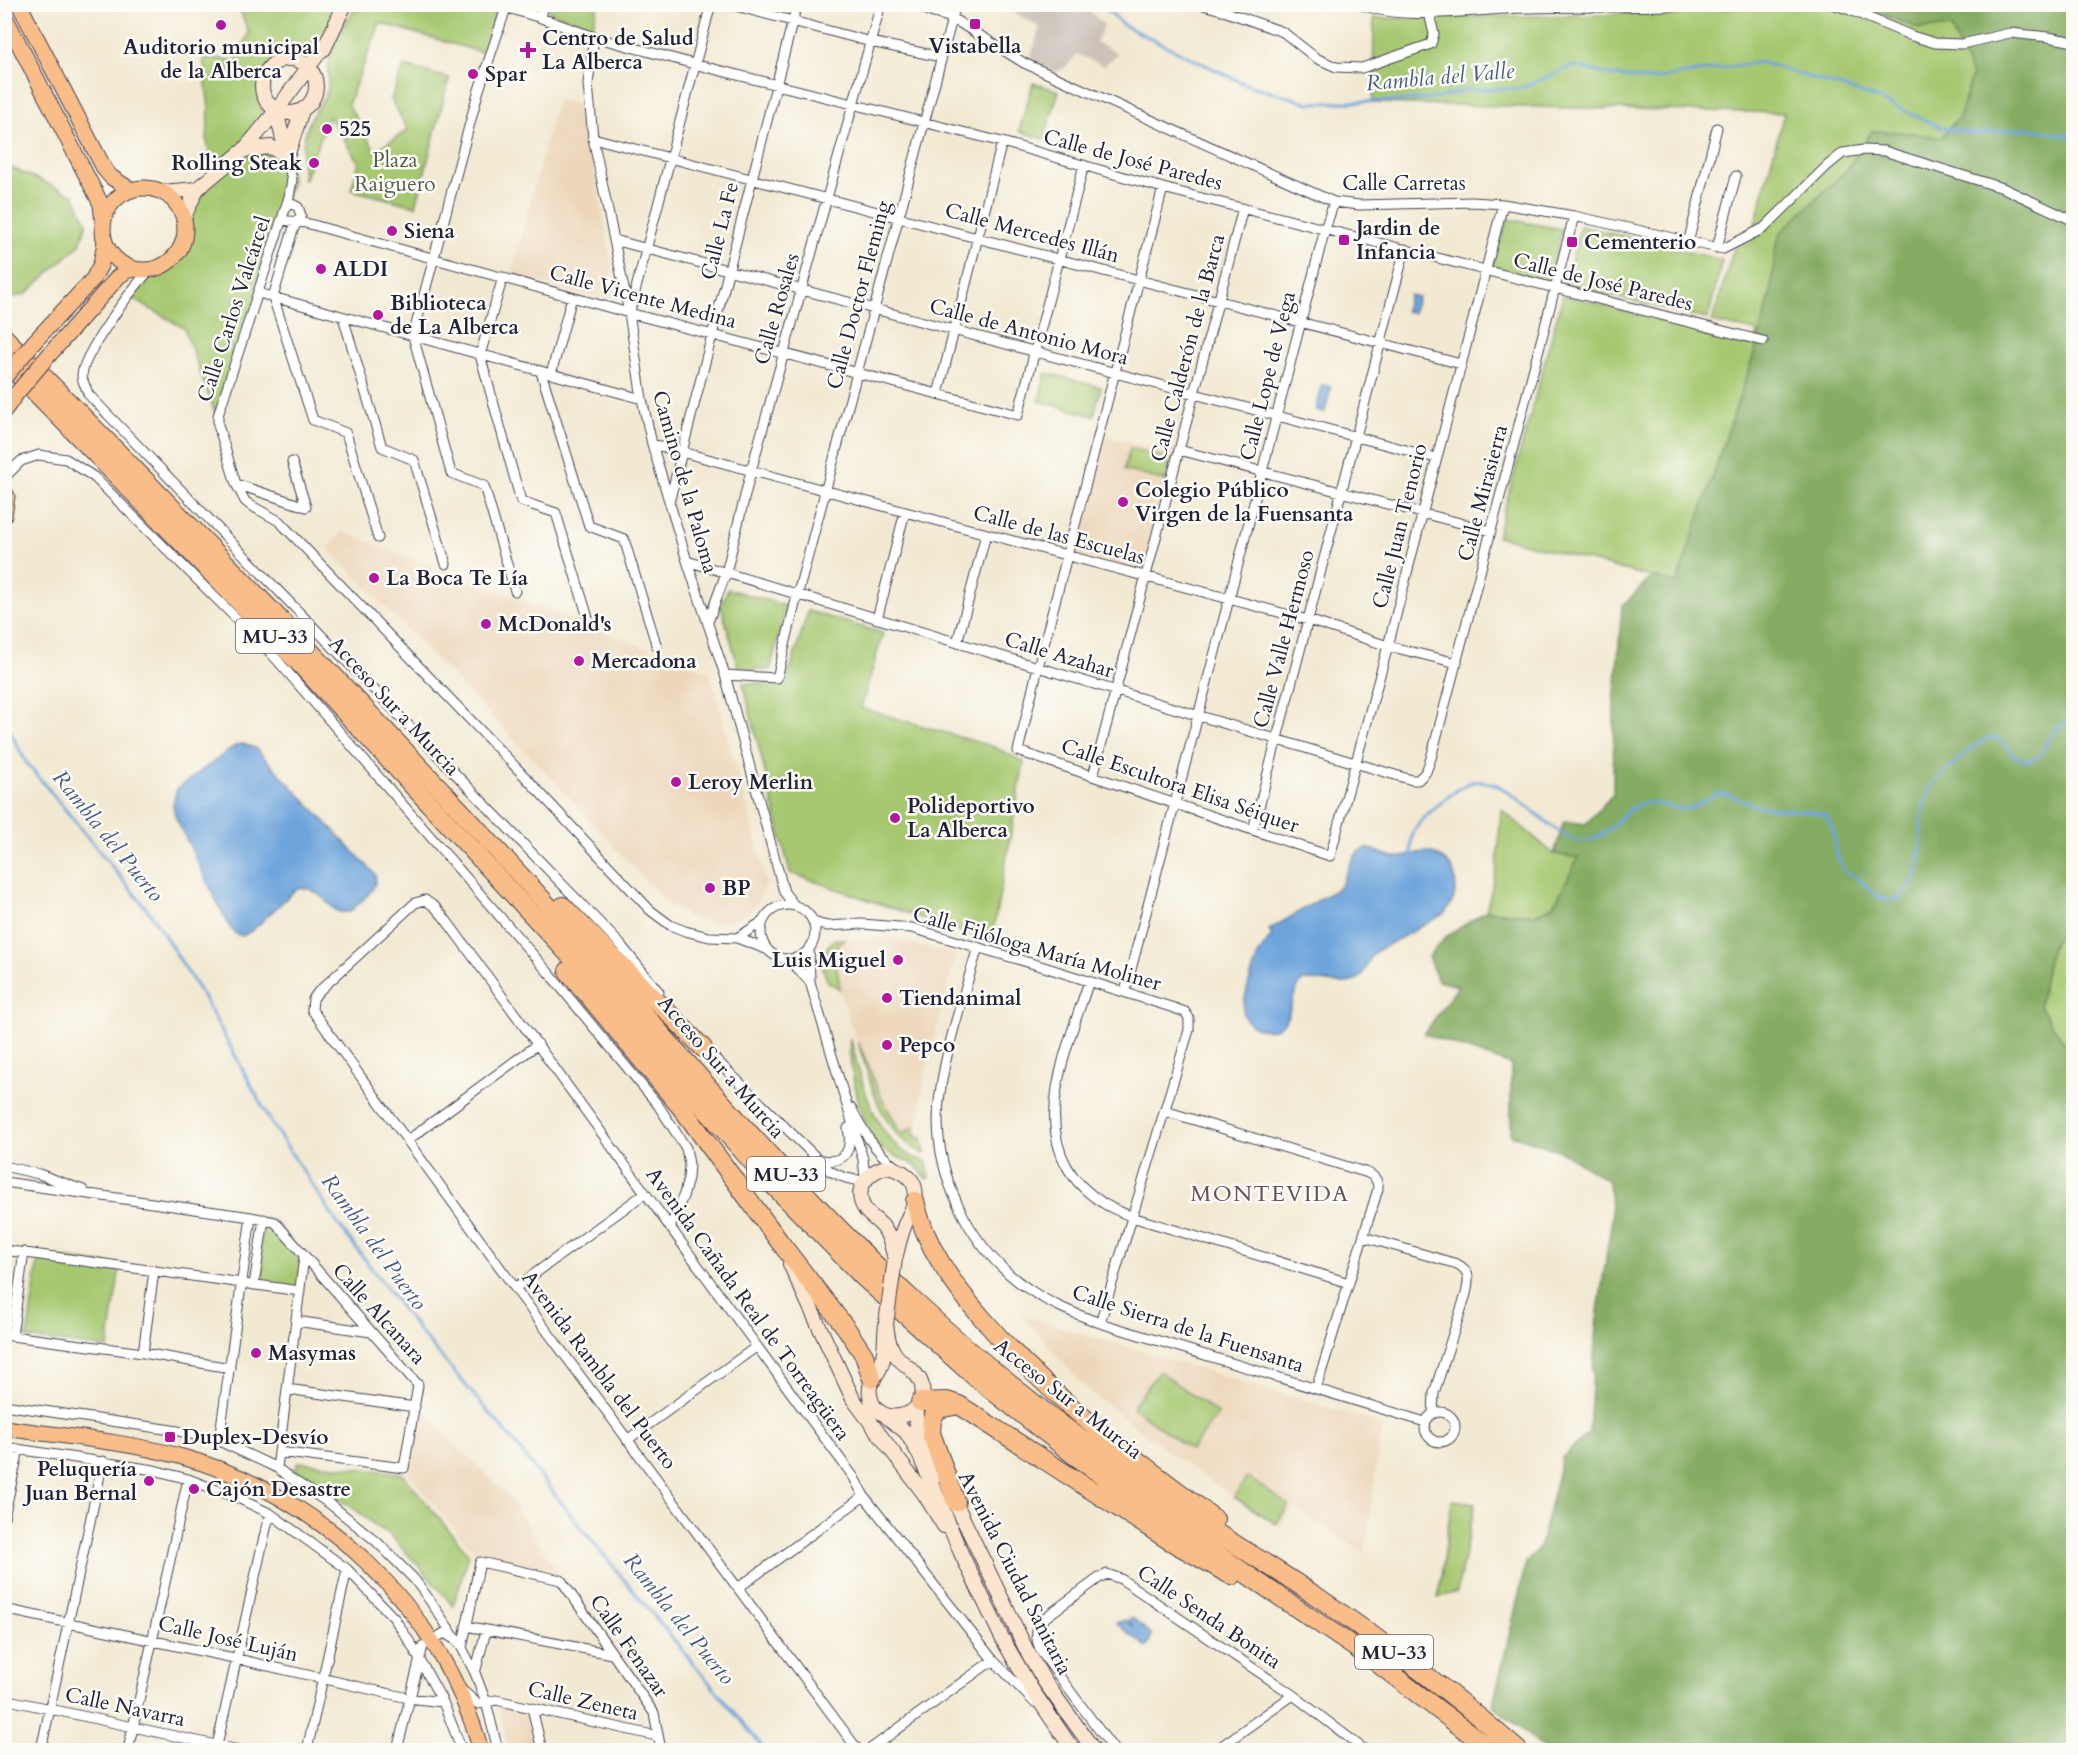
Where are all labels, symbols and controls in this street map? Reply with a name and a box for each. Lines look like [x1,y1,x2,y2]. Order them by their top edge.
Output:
marker: Vistabella [968,17,982,31]
marker: Auditorio municipal de la Alberca [214,18,228,32]
place label: Centro de Salud La Alberca [542,24,694,77]
place label: Vistabella [929,32,1022,61]
place label: Auditorio municipal de la Alberca [123,33,319,86]
marker: Centro de Salud La Alberca [519,41,537,59]
water label: Rambla del Valle [1365,56,1516,98]
place label: Spar [485,60,528,89]
marker: Spar [466,67,480,81]
place label: 525 [339,115,371,144]
marker: 525 [320,122,334,136]
street label: Calle de José Paredes [1040,122,1226,198]
park label: Plaza Raiguero [354,146,436,199]
place label: Rolling Steak [171,149,302,178]
marker: Rolling Steak [307,156,321,170]
street label: Calle Carretas [1342,169,1466,198]
street label: Calle La Fe [694,179,746,283]
street label: Calle Mercedes Illán [942,196,1122,270]
street label: Calle Doctor Fleming [820,197,898,393]
street label: Calle Carlos Valcárcel [190,212,278,406]
place label: Jardin de Infancia [1353,214,1440,267]
place label: Siena [404,217,456,246]
marker: Siena [385,224,399,238]
place label: Cementerio [1584,228,1696,257]
street label: Calle Calderón de la Barca [1144,231,1232,465]
marker: Jardin de Infancia [1337,233,1351,247]
marker: Cementerio [1565,235,1579,249]
street label: Calle de José Paredes [1510,246,1696,318]
street label: Calle Rosales [747,250,807,368]
place label: ALDI [333,255,388,284]
street label: Calle Vicente Medina [546,258,740,336]
marker: ALDI [314,262,328,276]
street label: Calle Lope de Vega [1233,288,1303,464]
place label: Biblioteca de La Alberca [390,289,519,342]
street label: Calle de Antonio Mora [926,291,1132,373]
marker: Biblioteca de La Alberca [371,308,385,322]
street label: Camino de la Paloma [645,387,725,577]
street label: Calle Mirasierra [1451,421,1515,565]
street label: Calle Juan Tenorio [1365,440,1435,612]
place label: Colegio Público Virgen de la Fuensanta [1135,476,1354,529]
marker: Colegio Público Virgen de la Fuensanta [1116,495,1130,509]
street label: Calle de las Escuelas [970,498,1148,572]
street label: Calle Valle Hermoso [1246,547,1322,731]
place label: La Boca Te Lía [386,564,529,593]
marker: La Boca Te Lía [367,571,381,585]
place label: McDonald's [498,610,612,639]
marker: McDonald's [479,617,493,631]
road number: MU-33 [236,619,314,653]
street label: Calle Azahar [1001,625,1117,685]
street label: Acceso Sur a Murcia [322,630,466,782]
place label: Mercadona [591,647,697,676]
marker: Mercadona [572,654,586,668]
street label: Calle Escultora Elisa Séiquer [1057,732,1303,840]
water label: Rambla del Puerto [45,764,171,908]
place label: Leroy Merlin [688,768,814,797]
marker: Leroy Merlin [669,775,683,789]
place label: Polideportivo La Alberca [907,792,1035,845]
marker: Polideportivo La Alberca [888,811,902,825]
place label: BP [722,874,751,903]
marker: BP [703,881,717,895]
street label: Calle Filóloga María Moliner [909,900,1165,999]
place label: Luis Miguel [772,946,886,975]
marker: Luis Miguel [891,953,905,967]
place label: Tiendanimal [899,984,1021,1013]
street label: Acceso Sur a Murcia [651,989,791,1145]
marker: Tiendanimal [880,991,894,1005]
place label: Pepco [899,1031,955,1060]
marker: Pepco [880,1038,894,1052]
road number: MU-33 [747,1157,825,1191]
street label: Avenida Cañada Real de Torreagüera [639,1161,857,1447]
water label: Rambla del Puerto [314,1168,434,1316]
district label: MONTEVIDA [1191,1179,1349,1209]
street label: Calle Alcanara [326,1257,432,1371]
street label: Avenida Rambla del Puerto [514,1264,684,1476]
street label: Calle Sierra de la Fuensanta [1068,1278,1308,1380]
street label: Acceso Sur a Murcia [988,1332,1148,1466]
place label: Masymas [268,1339,356,1368]
marker: Masymas [249,1346,263,1360]
place label: Duplex-Desvío [182,1423,329,1452]
marker: Duplex-Desvío [163,1430,177,1444]
place label: Peluquería Juan Bernal [22,1455,138,1508]
street label: Avenida Ciudad Sanitaria [951,1466,1079,1680]
marker: Peluquería Juan Bernal [142,1474,156,1488]
place label: Cajón Desastre [206,1475,351,1504]
marker: Cajón Desastre [187,1482,201,1496]
water label: Rambla del Puerto [616,1547,742,1691]
street label: Calle Senda Bonita [1131,1558,1287,1676]
street label: Calle Fenazar [583,1589,675,1704]
street label: Calle José Luján [155,1609,301,1669]
road number: MU-33 [1355,1635,1433,1669]
street label: Calle Zeneta [525,1674,641,1728]
street label: Calle Navarra [62,1680,188,1734]

